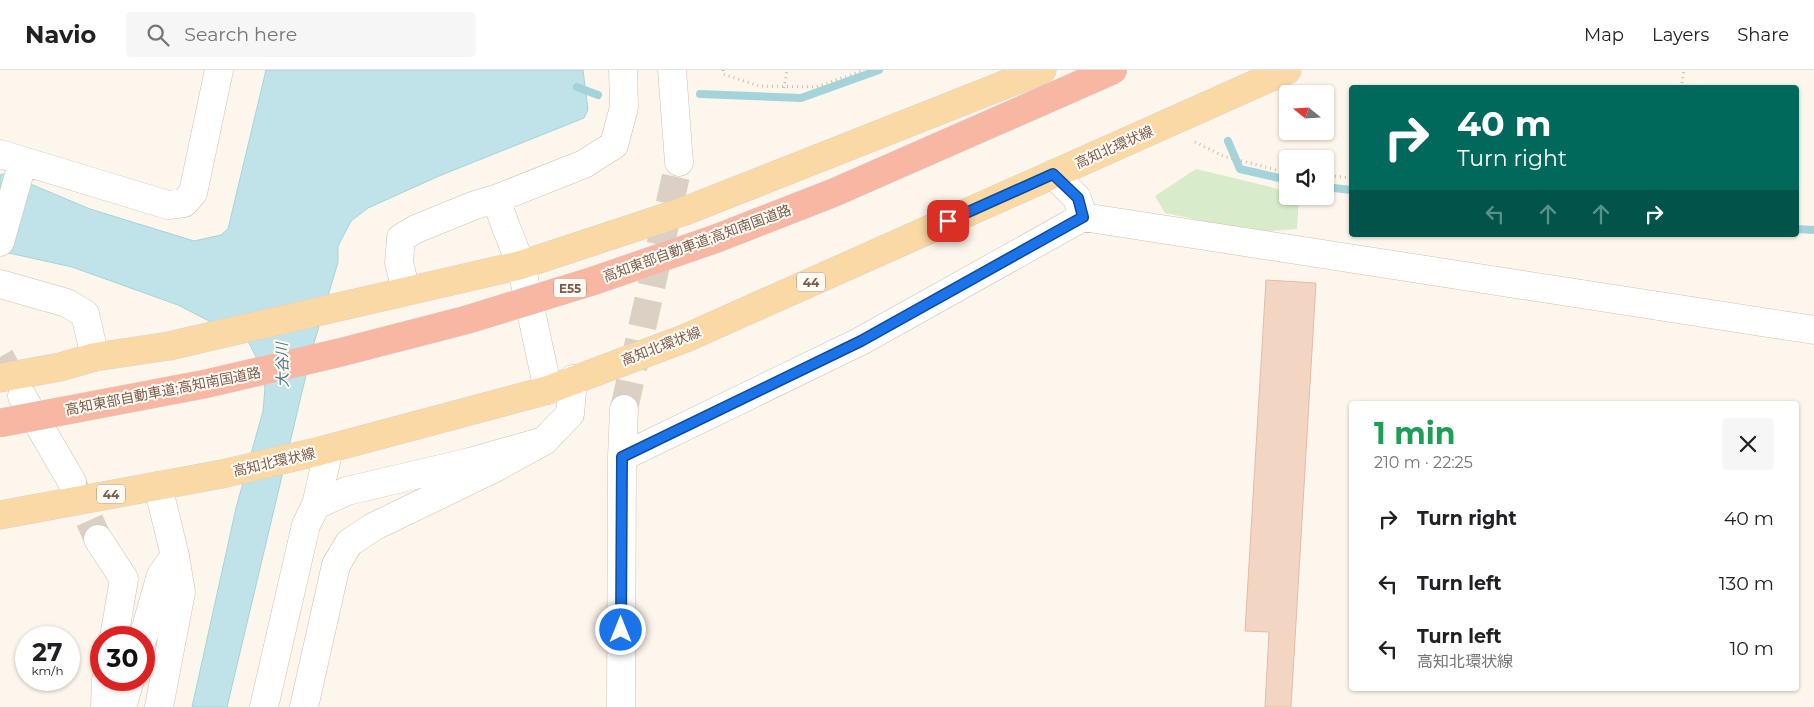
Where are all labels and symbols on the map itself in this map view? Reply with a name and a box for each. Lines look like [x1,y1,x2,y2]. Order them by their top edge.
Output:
north arrow [1279,85,1334,140]
street label: 高知北環状線 [1072,122,1156,172]
pin [927,200,969,242]
street label: 高知東部自動車道;高知南国道路 [600,201,794,285]
road number: 44 [797,272,825,292]
road number: E55 [554,278,586,298]
street label: 高知北環状線 [619,323,703,369]
water label: 大谷川 [272,340,292,388]
street label: 高知東部自動車道;高知南国道路 [64,363,262,419]
street label: 高知北環状線 [231,444,317,480]
road number: 44 [97,484,125,504]
position arrow [594,603,646,655]
speed limit sign: 30 [90,626,155,691]

